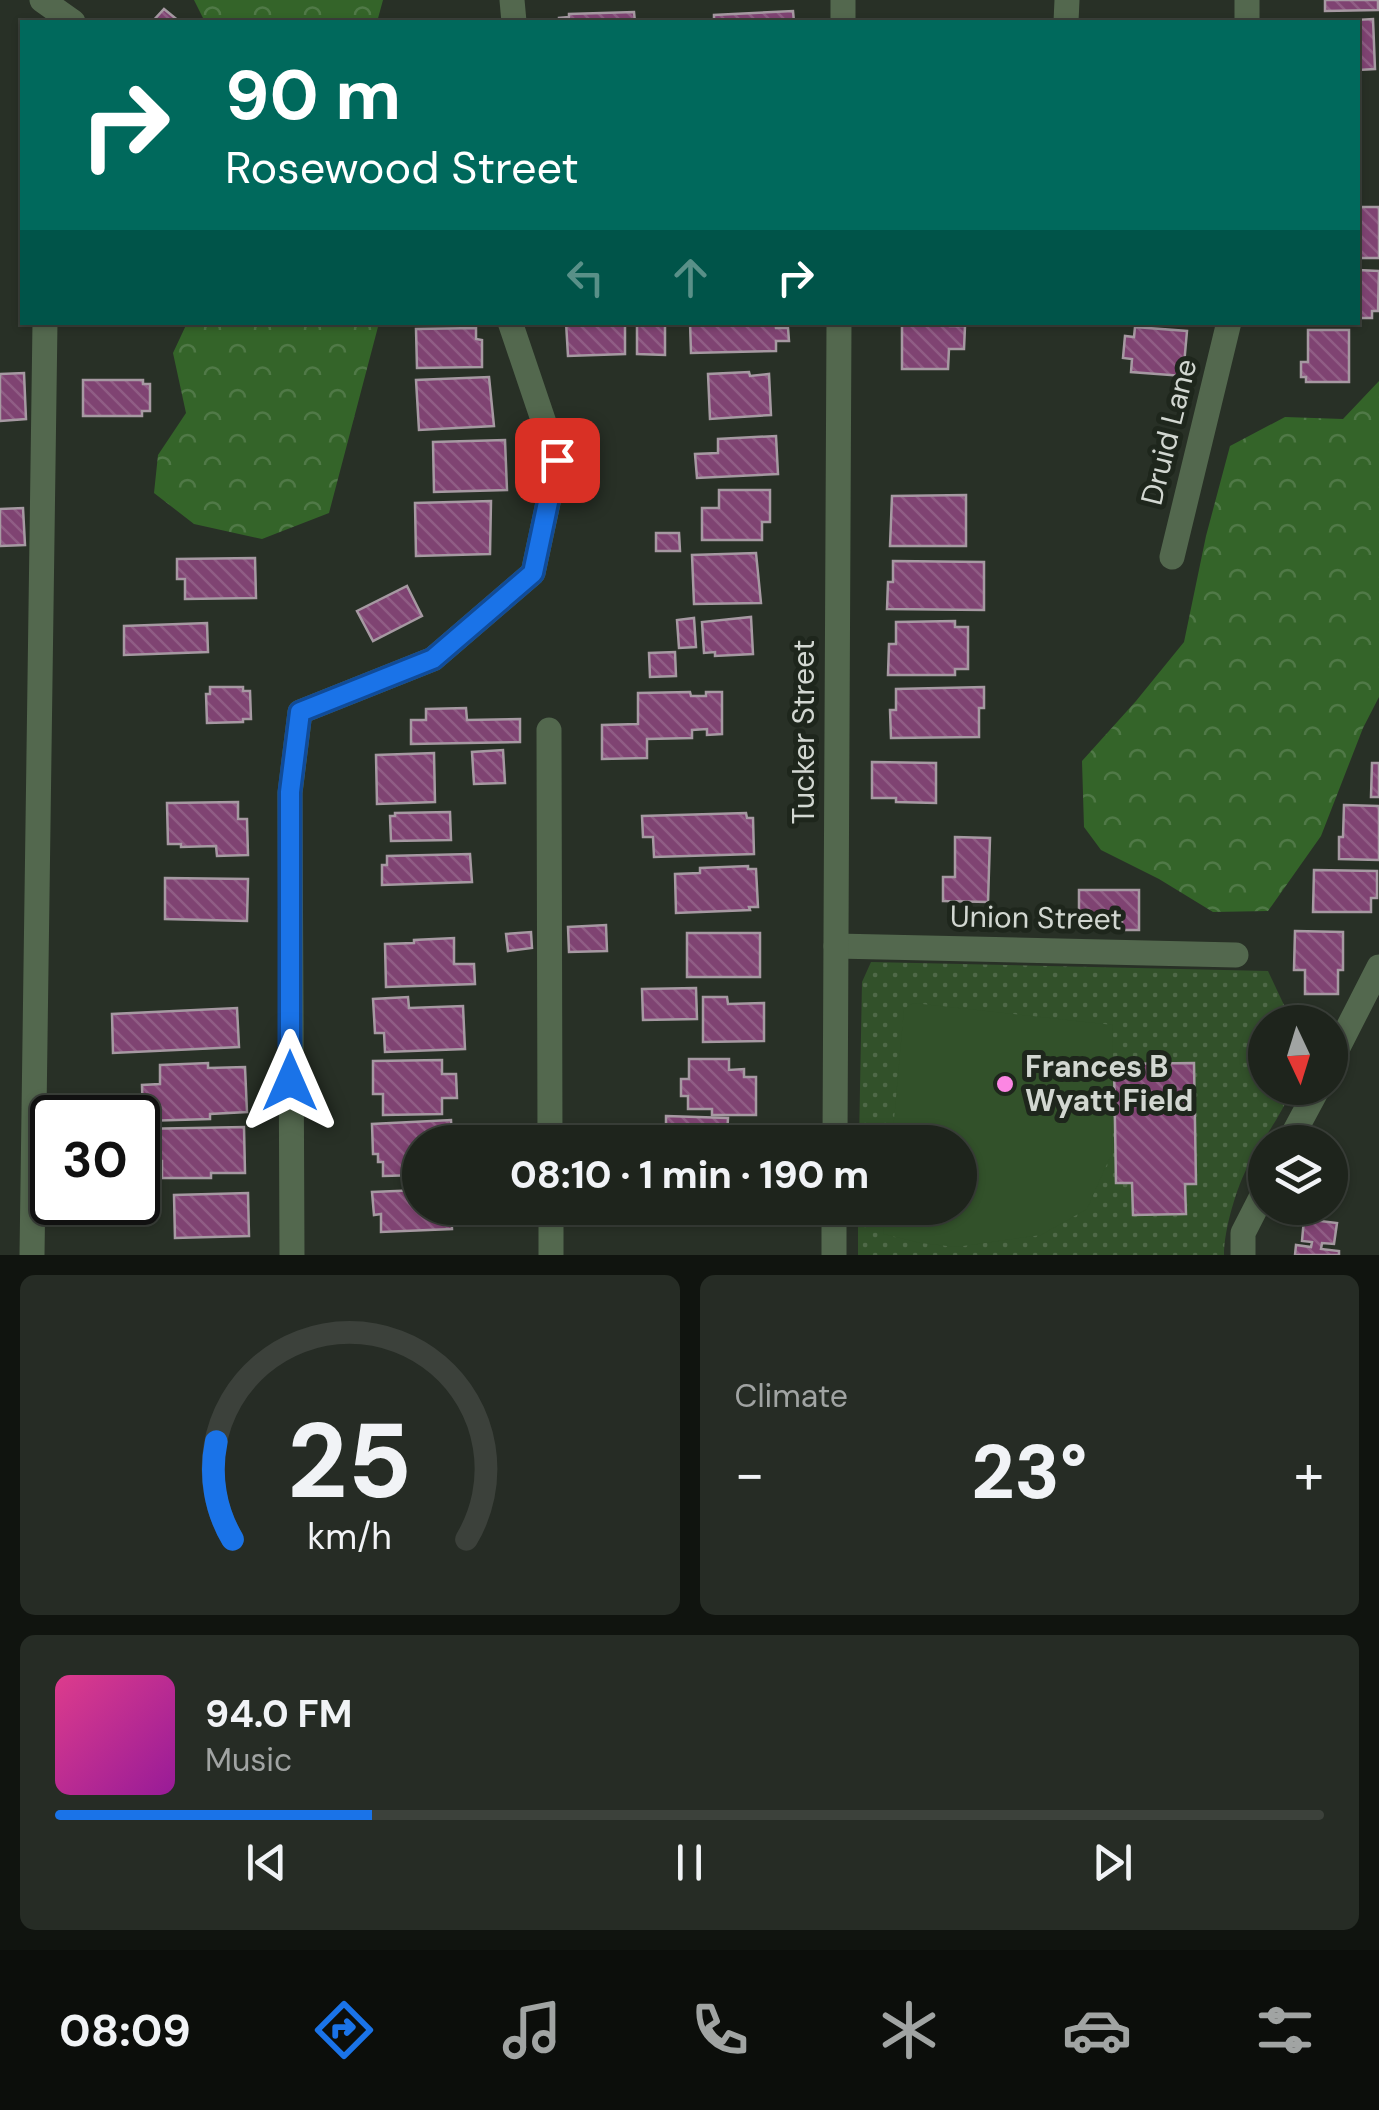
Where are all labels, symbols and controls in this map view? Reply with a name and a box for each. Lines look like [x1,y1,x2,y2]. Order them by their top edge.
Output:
text: 90 m [225,50,401,141]
icon: right [60,60,190,190]
text: Rosewood Street [225,138,579,197]
icon: left [558,250,613,305]
icon: ahead [663,250,718,305]
icon: right [768,250,823,305]
street label: Druid Lane [1132,355,1205,509]
pin [515,418,600,503]
icon: arrive [530,433,585,488]
street label: Tucker Street [784,640,823,824]
street label: Union Street [950,897,1122,938]
north arrow [1248,1005,1348,1105]
map controls [1248,1005,1348,1225]
position arrow [238,1029,342,1133]
place label: Frances B Wyatt Field [1025,1047,1194,1120]
marker: Frances B Wyatt Field [994,1073,1016,1095]
speed limit sign: 30 [30,1095,160,1225]
button: layers [1248,1125,1348,1225]
text: 08:10 · 1 min · 190 m [510,1150,869,1200]
text: Climate [735,1375,848,1417]
text: 25 [287,1394,412,1529]
text: 23° [971,1424,1087,1521]
text: − [735,1438,765,1510]
text: + [1294,1438,1324,1510]
text: km/h [308,1514,392,1560]
text: 94.0 FM [205,1689,352,1739]
text: Music [205,1739,292,1781]
icon: previous [239,1835,294,1890]
icon: pause [662,1835,717,1890]
icon: next [1085,1835,1140,1890]
icon: directions [309,1995,379,2065]
icon: music [497,1995,567,2065]
icon: phone [685,1995,755,2065]
icon: climate [874,1995,944,2065]
icon: car [1062,1995,1132,2065]
icon: filters [1250,1995,1320,2065]
text: 08:09 [59,2001,191,2060]

